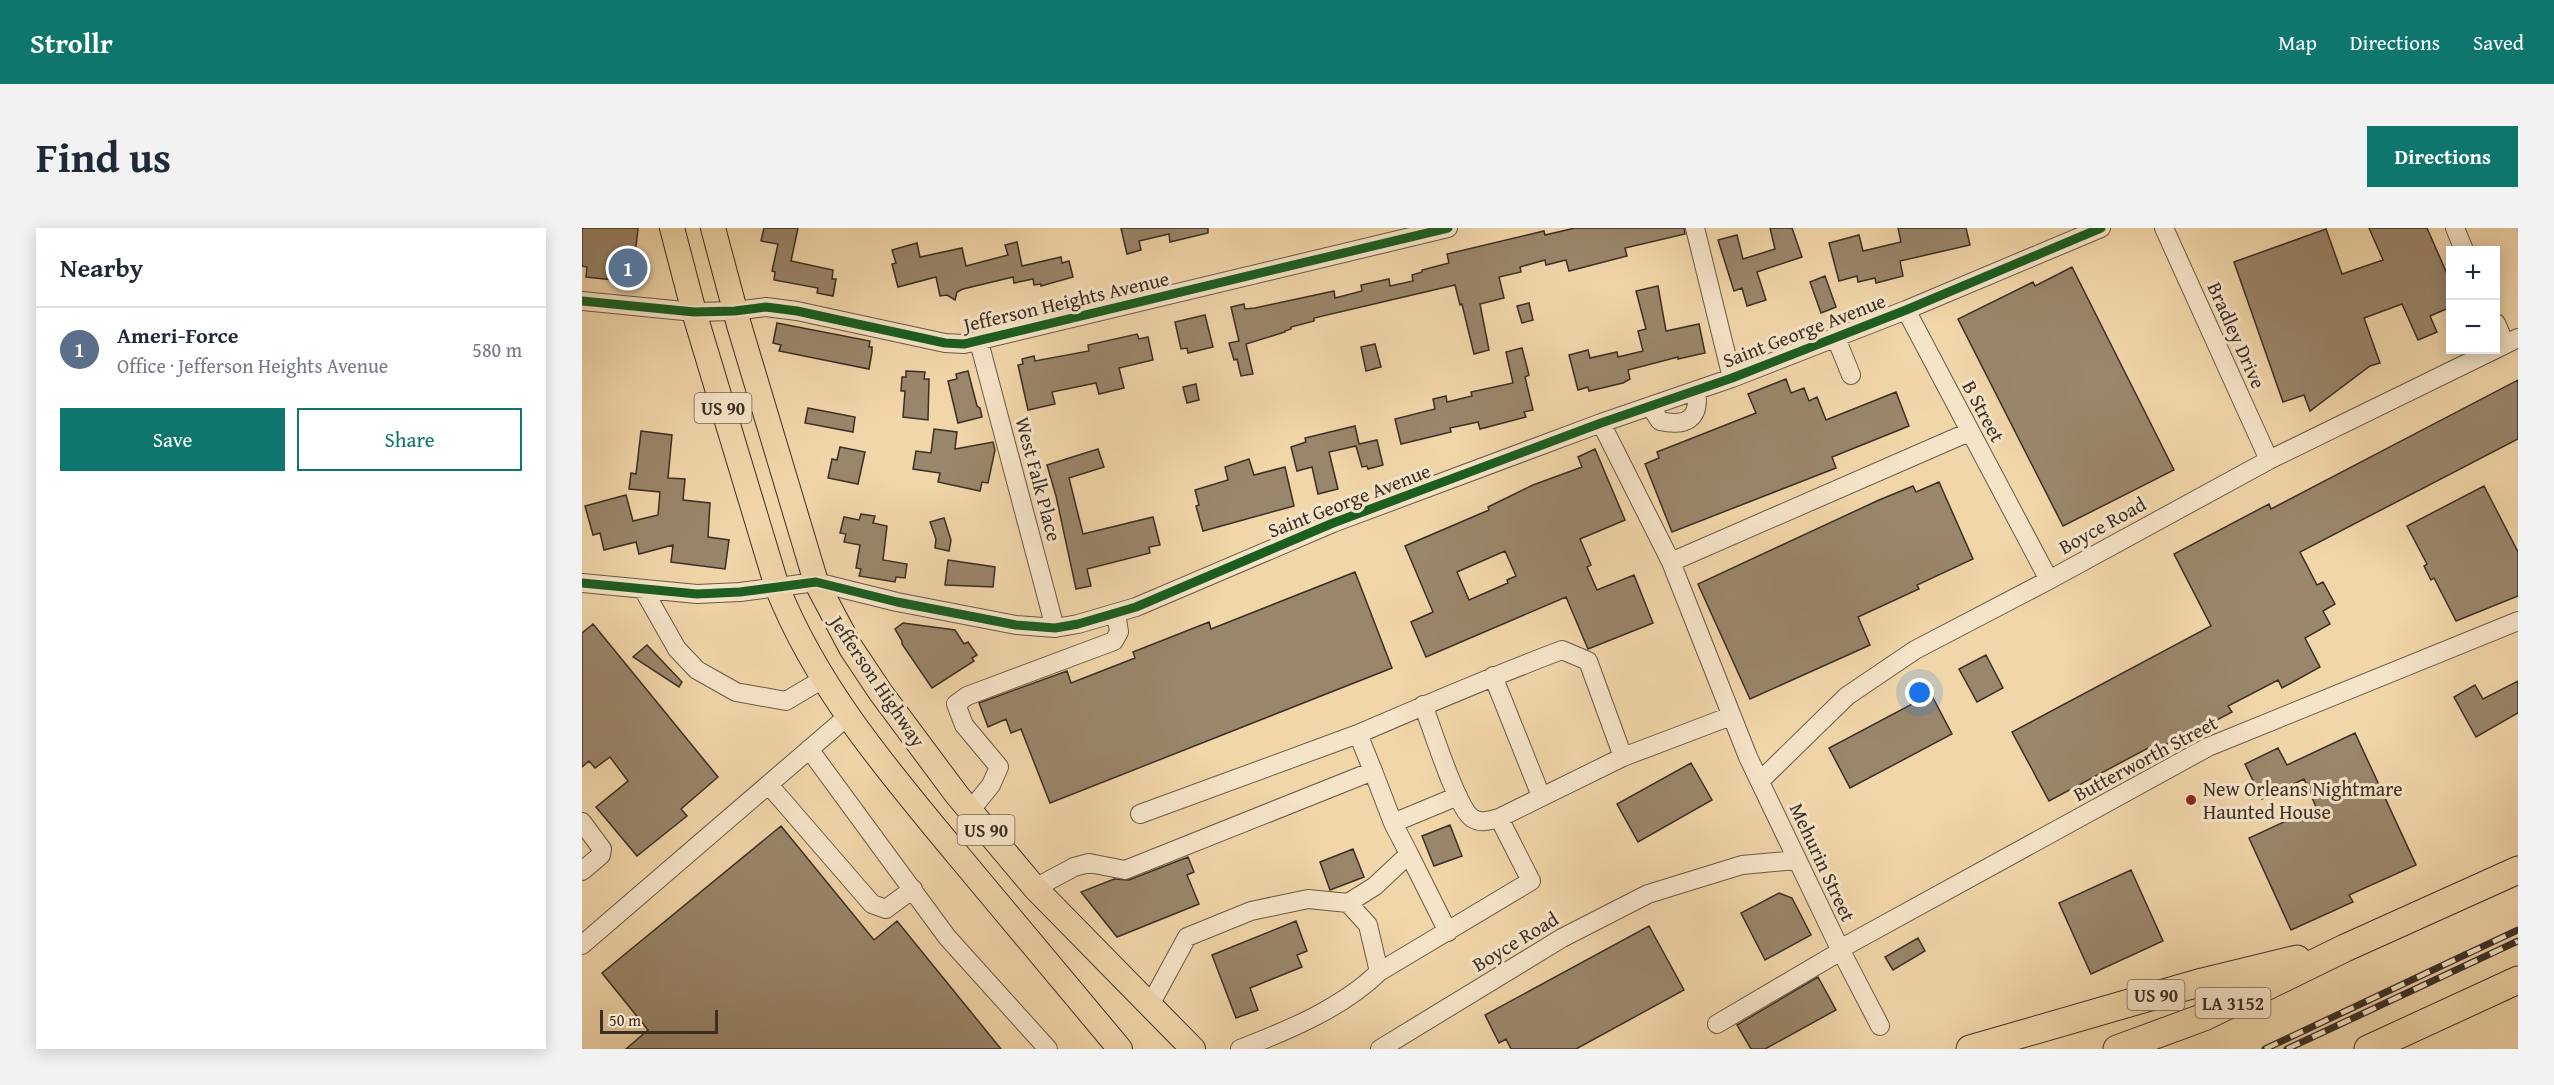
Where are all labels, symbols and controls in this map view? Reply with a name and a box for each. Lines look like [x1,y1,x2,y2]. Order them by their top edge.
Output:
text: Strollr [30,22,113,63]
text: Map [2278,27,2317,58]
text: Directions [2350,27,2440,58]
text: Saved [2473,27,2524,58]
text: Find us [36,126,171,187]
button: Directions [2367,126,2518,187]
pin: 1 [608,246,648,291]
map controls [2446,246,2500,354]
button: + [2446,246,2500,300]
text: Nearby [60,248,143,287]
street label: Jefferson Heights Avenue [957,263,1172,339]
street label: Bradley Drive [2201,277,2273,393]
street label: Saint George Avenue [1718,286,1890,374]
button: − [2446,300,2500,354]
text: Ameri-Force [117,319,239,351]
text: 1 [74,335,85,364]
text: 580 m [472,335,522,364]
text: Office · Jefferson Heights Avenue [117,351,388,380]
street label: B Street [1956,375,2012,447]
road number: US 90 [694,393,752,423]
button: Save [60,408,285,471]
button: Share [297,408,522,471]
street label: West Falk Place [1008,414,1070,544]
street label: Saint George Avenue [1263,456,1435,544]
street label: Boyce Road [2053,489,2151,561]
street label: Jefferson Highway [821,607,933,753]
your location [1905,678,1934,707]
street label: Butterworth Street [2068,708,2222,808]
place label: New Orleans Nightmare Haunted House [2203,774,2403,826]
marker: New Orleans Nightmare Haunted House [2184,793,2198,807]
street label: Mehurin Street [1783,798,1863,926]
road number: US 90 [958,815,1014,845]
street label: Boyce Road [1466,904,1564,978]
road number: US 90 [2128,980,2184,1010]
road number: LA 3152 [2196,988,2270,1018]
scale bar [600,1007,718,1034]
text: 50 m [609,1008,641,1032]

